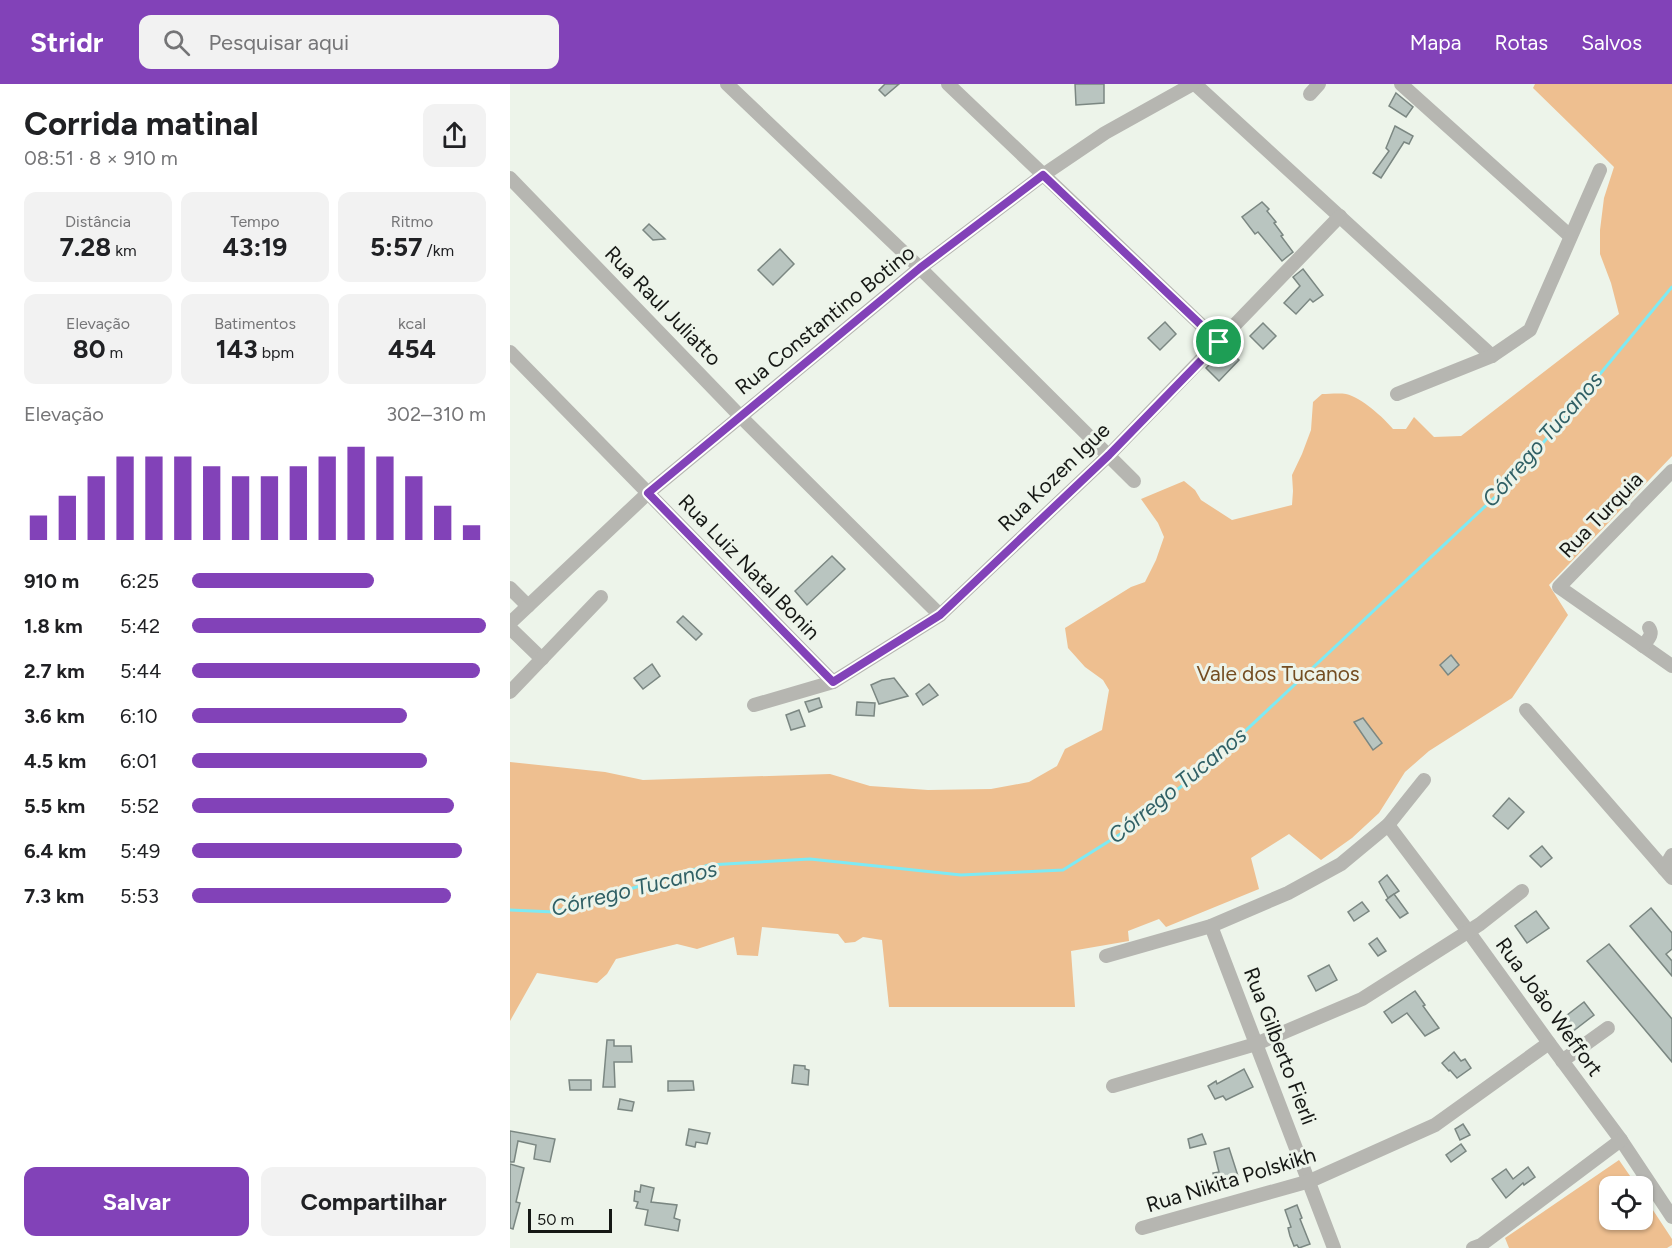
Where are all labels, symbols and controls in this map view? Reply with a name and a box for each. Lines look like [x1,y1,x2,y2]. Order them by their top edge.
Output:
search box [139,15,559,69]
text: Stridr [30,25,103,59]
icon: search [160,26,193,59]
text: Pesquisar aqui [208,29,349,56]
text: Mapa [1410,30,1461,55]
text: Rotas [1494,30,1548,55]
text: Salvos [1581,30,1642,55]
text: Corrida matinal [24,104,259,143]
button: share [423,104,486,167]
text: 08:51 · 8 × 910 m [24,146,178,170]
text: Distância [65,212,131,231]
text: Tempo [231,212,279,231]
text: Ritmo [391,212,433,231]
text: 7.28 [59,231,111,263]
text: 43:19 [223,231,287,263]
text: 5:57 [370,231,422,263]
street label: Rua Constantino Botino [730,240,919,400]
text: km [111,241,137,260]
text: /km [422,241,454,260]
street label: Rua Raul Juliatto [600,241,727,371]
text: Elevação [66,314,130,333]
text: Batimentos [214,314,296,333]
text: kcal [398,314,426,333]
pin [1193,316,1244,367]
icon: arrive [1202,325,1235,358]
text: 80 [73,333,106,365]
text: 143 [216,333,258,365]
text: 454 [388,333,436,365]
text: m [106,343,123,362]
text: bpm [258,343,294,362]
water label: Córrego Tucanos [1476,366,1608,512]
text: Elevação [24,402,104,426]
text: 302–310 m [386,402,486,426]
street label: Rua Kozen Igue [993,417,1115,536]
street label: Rua Turquia [1554,467,1648,563]
street label: Rua Luiz Natal Bonin [674,489,825,645]
text: 910 m [24,569,79,593]
text: 6:25 [120,569,159,593]
text: 1.8 km [24,614,83,638]
text: 5:42 [120,614,160,638]
text: 2.7 km [24,659,85,683]
text: 5:44 [120,659,161,683]
park label: Vale dos Tucanos [1196,661,1360,686]
text: 3.6 km [24,704,85,728]
text: 6:10 [120,704,157,728]
water label: Córrego Tucanos [1103,721,1252,850]
text: 4.5 km [24,749,86,773]
text: 6:01 [120,749,157,773]
text: 5.5 km [24,794,85,818]
text: 5:52 [120,794,159,818]
text: 6.4 km [24,839,86,863]
text: 5:49 [120,839,160,863]
water label: Córrego Tucanos [548,855,720,922]
text: 7.3 km [24,884,84,908]
text: 5:53 [120,884,159,908]
street label: Rua João Weffort [1491,933,1608,1081]
street label: Rua Gilberto Fierli [1239,964,1322,1128]
street label: Rua Nikita Polskikh [1143,1142,1319,1217]
button: Salvar [24,1167,249,1236]
button: Compartilhar [261,1167,486,1236]
map controls [1599,1176,1653,1230]
button: locate [1599,1176,1653,1230]
scale bar [528,1206,612,1234]
text: 50 m [537,1210,574,1229]

